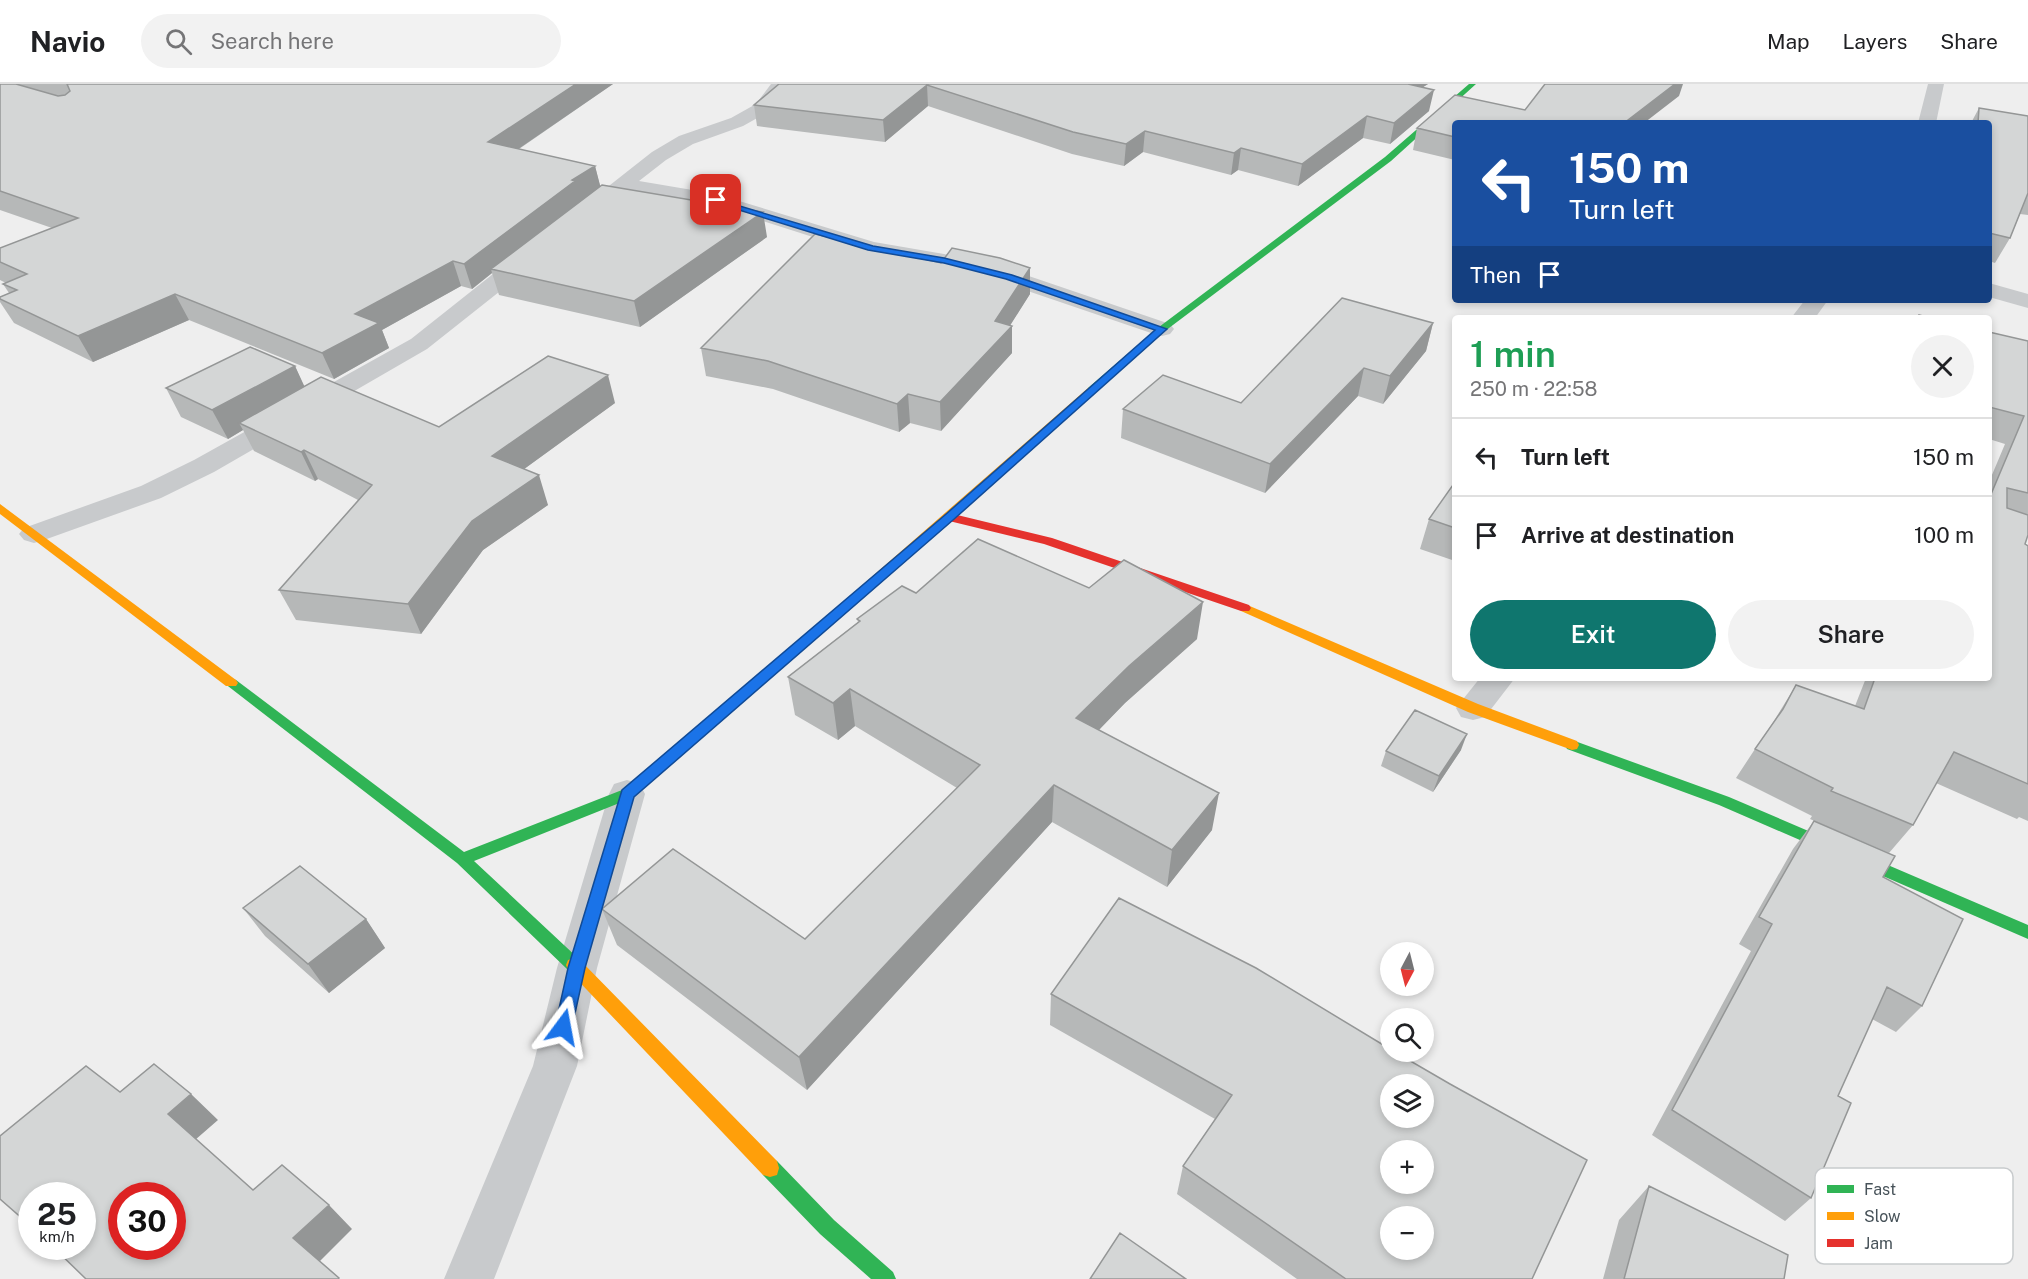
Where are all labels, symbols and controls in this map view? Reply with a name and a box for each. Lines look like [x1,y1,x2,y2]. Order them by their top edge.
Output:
search box [141,14,561,68]
text: Navio [30,25,105,58]
icon: search [162,25,195,58]
text: Search here [210,28,334,54]
text: Map [1767,29,1810,54]
text: Layers [1843,29,1907,54]
text: Share [1940,29,1998,54]
text: 150 m [1569,143,1689,192]
icon: left [1470,144,1548,222]
pin [690,174,741,225]
icon: arrive [699,183,732,216]
text: Turn left [1569,193,1675,225]
icon: arrive [1533,258,1566,291]
text: Then [1470,262,1521,288]
text: 1 min [1470,333,1556,375]
button: close [1911,335,1974,398]
text: 250 m · 22:58 [1470,377,1597,401]
icon: left [1470,441,1503,474]
text: Turn left [1521,444,1610,470]
text: 150 m [1913,444,1974,470]
icon: arrive [1470,519,1503,552]
text: Arrive at destination [1521,522,1734,548]
text: 100 m [1914,522,1974,548]
button: Exit [1470,600,1716,669]
button: Share [1728,600,1974,669]
north arrow [1380,942,1434,996]
map controls [1380,942,1434,1260]
position arrow [531,995,595,1059]
button: search [1380,1008,1434,1062]
button: layers [1380,1074,1434,1128]
button: + [1380,1140,1434,1194]
legend [1815,1168,2013,1264]
text: Fast [1864,1180,1896,1199]
speed limit sign: 30 [108,1182,186,1260]
text: 25 [37,1196,77,1232]
button: − [1380,1206,1434,1260]
text: Slow [1864,1207,1901,1226]
text: km/h [39,1228,75,1245]
text: Jam [1864,1234,1893,1253]

